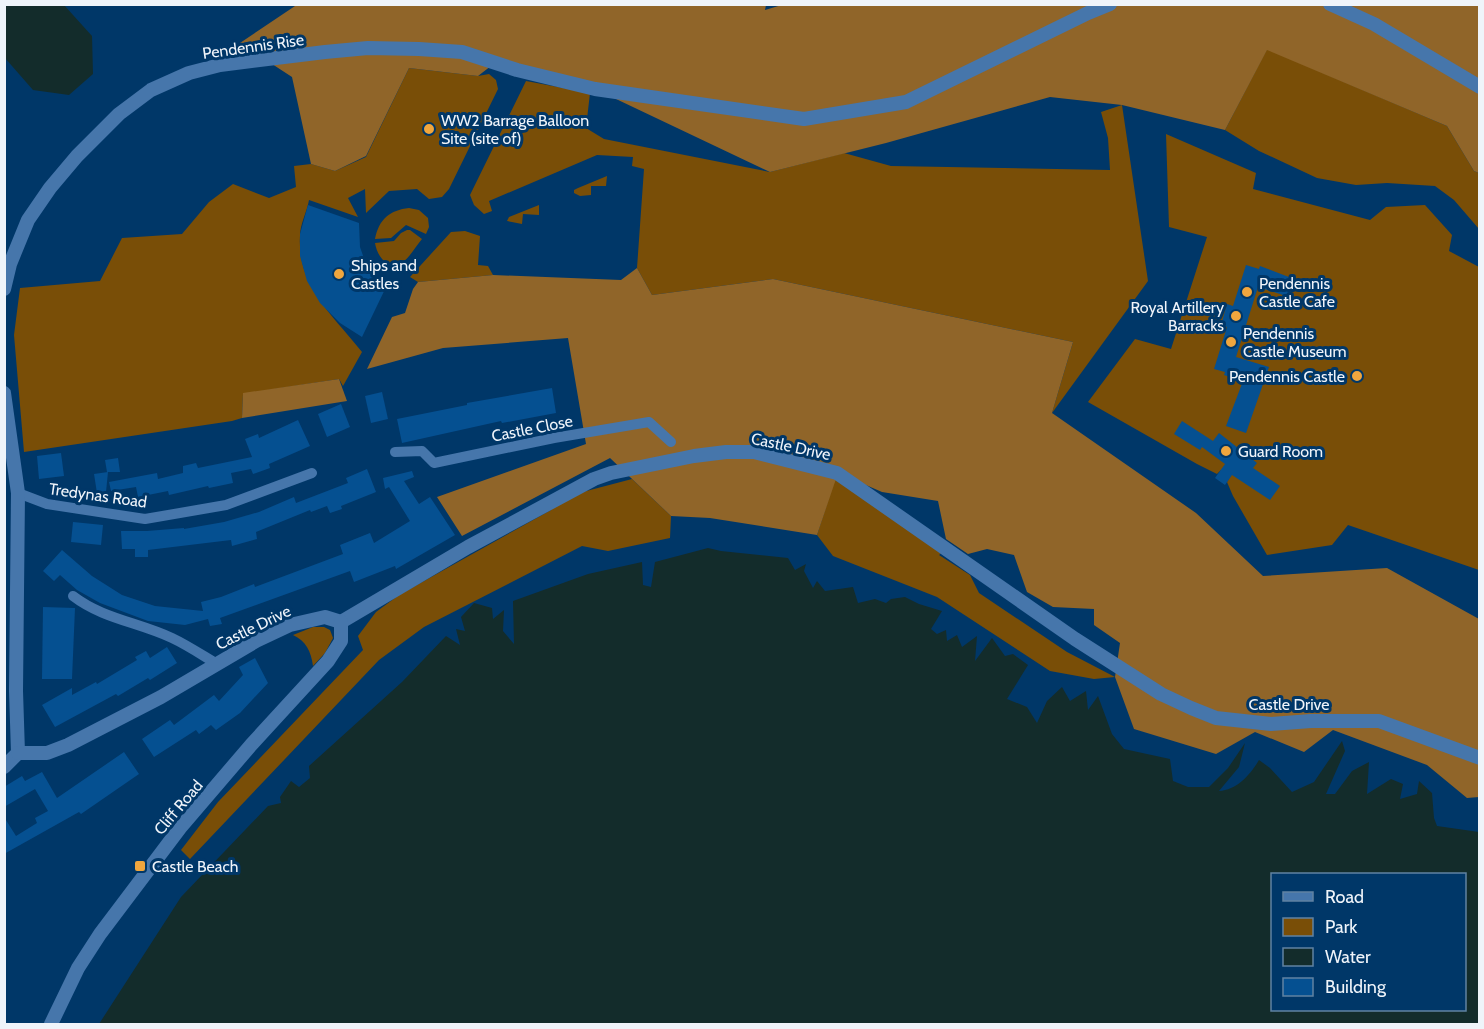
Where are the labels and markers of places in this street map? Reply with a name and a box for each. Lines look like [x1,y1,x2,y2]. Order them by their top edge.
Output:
place label: WW2 Barrage Balloon Site (site of) [441,111,589,148]
marker: WW2 Barrage Balloon Site (site of) [422,122,436,136]
place label: Ships and Castles [351,256,417,293]
marker: Ships and Castles [332,267,346,281]
place label: Pendennis Castle Cafe [1259,274,1335,311]
marker: Pendennis Castle Cafe [1240,285,1254,299]
place label: Royal Artillery Barracks [1130,298,1224,335]
marker: Royal Artillery Barracks [1229,309,1243,323]
place label: Pendennis Castle Museum [1243,324,1346,361]
marker: Pendennis Castle Museum [1224,335,1238,349]
place label: Pendennis Castle [1229,367,1345,386]
marker: Pendennis Castle [1350,369,1364,383]
place label: Guard Room [1238,442,1323,461]
marker: Guard Room [1219,444,1233,458]
place label: Castle Beach [152,857,238,876]
marker: Castle Beach [133,859,147,873]

